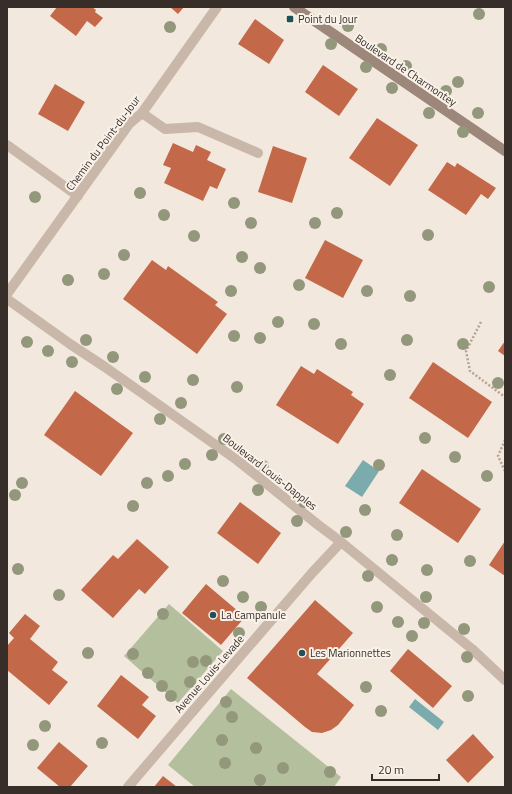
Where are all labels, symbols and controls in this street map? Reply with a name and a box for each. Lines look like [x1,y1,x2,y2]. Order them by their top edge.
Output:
place label: Point du Jour [298,11,358,27]
marker: Point du Jour [285,14,295,24]
street label: Boulevard de Charmontey [352,30,461,110]
street label: Chemin du Point-du-Jour [62,92,144,194]
street label: Boulevard Louis-Dapples [220,430,320,514]
place label: La Campanule [221,607,286,623]
marker: La Campanule [208,610,218,620]
street label: Avenue Louis-Levade [171,631,248,716]
place label: Les Marionnettes [310,645,391,661]
marker: Les Marionnettes [297,648,307,658]
scale bar [372,756,439,782]
text: 20 m [378,760,404,779]

